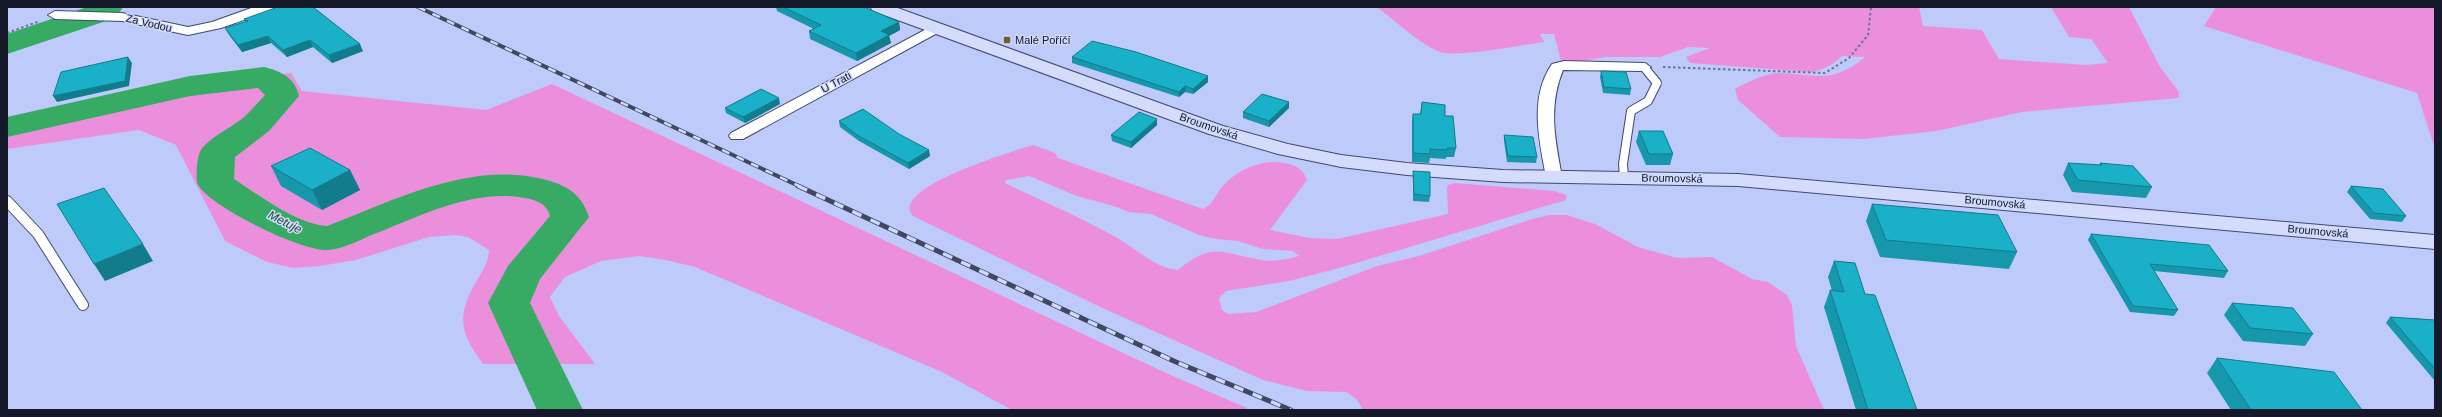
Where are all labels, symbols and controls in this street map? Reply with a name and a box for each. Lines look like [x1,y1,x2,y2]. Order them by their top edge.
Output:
street label: Za Vodou [125,12,173,34]
place label: Malé Poříčí [1015,34,1071,46]
marker: Malé Poříčí [1002,35,1012,45]
street label: U Trati [819,69,853,95]
street label: Broumovská [1178,110,1241,142]
street label: Broumovská [1641,171,1704,185]
street label: Broumovská [1964,193,2027,211]
water label: Metuje [266,208,305,237]
street label: Broumovská [2287,222,2350,240]

